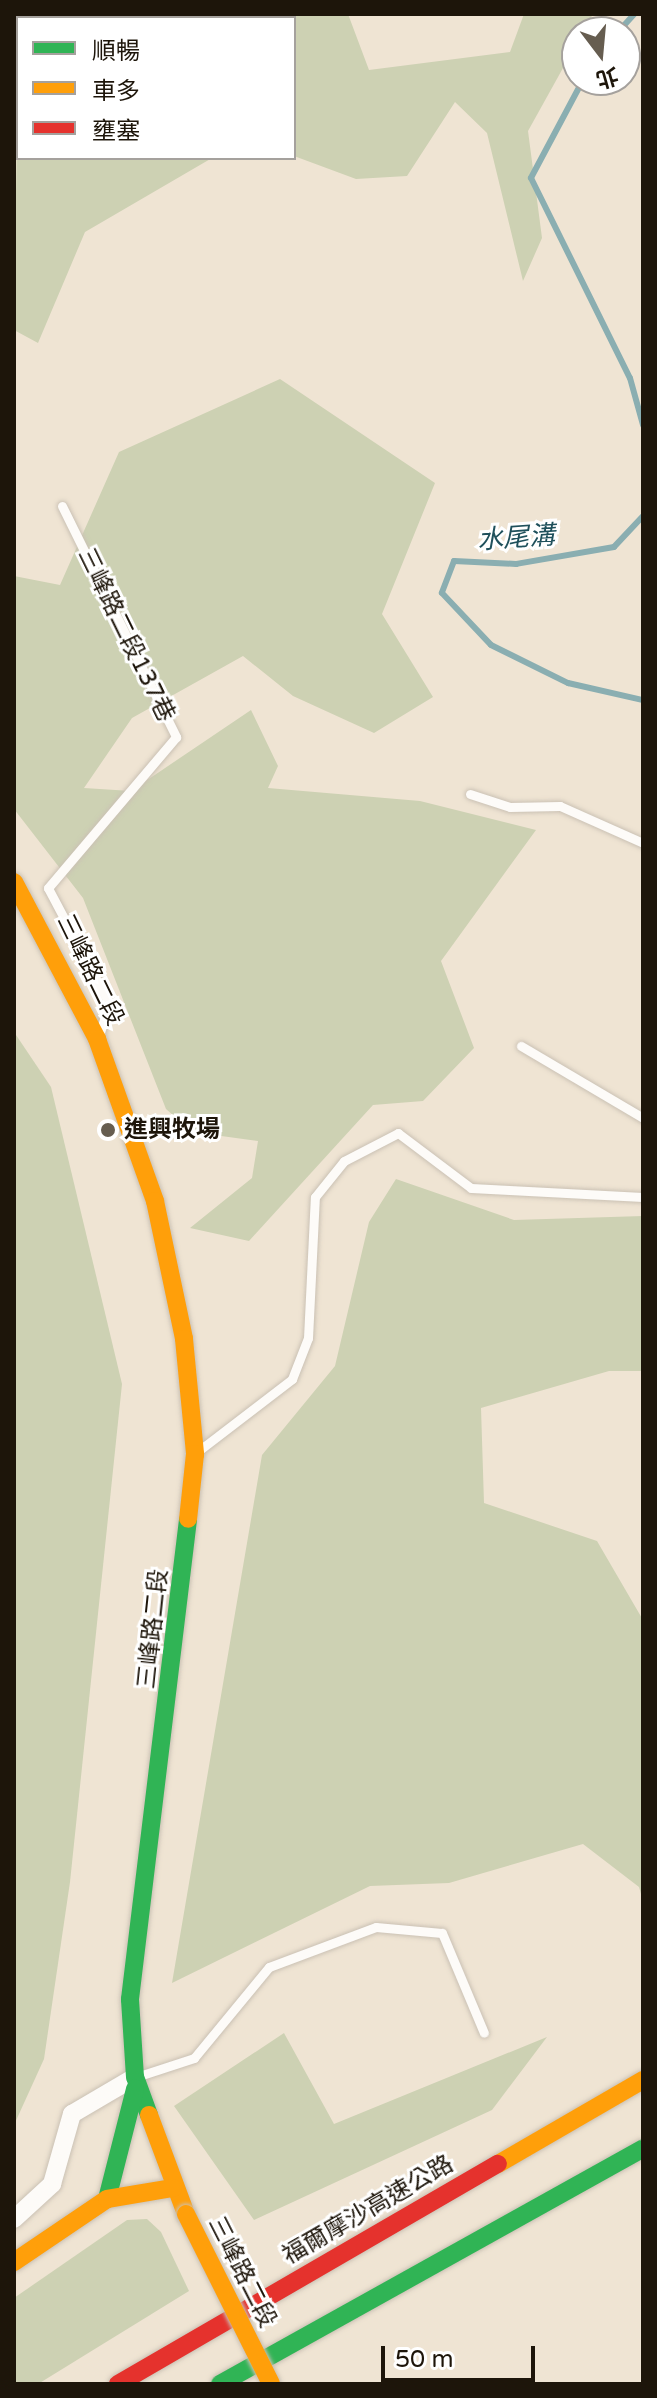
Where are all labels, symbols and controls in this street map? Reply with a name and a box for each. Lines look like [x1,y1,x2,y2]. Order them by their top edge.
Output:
legend [16,16,296,160]
north arrow [561,16,641,96]
text: 順暢 [92,37,140,66]
text: 北 [593,62,621,93]
text: 車多 [92,77,140,106]
text: 壅塞 [92,117,140,146]
water label: 水尾溝 [476,520,556,556]
street label: 三峰路二段137巷 [72,544,180,726]
street label: 三峰路二段 [51,910,129,1030]
place label: 進興牧場 [124,1116,220,1144]
marker: 進興牧場 [99,1121,117,1139]
street label: 三峰路二段 [132,1568,174,1690]
street label: 福爾摩沙高速公路 [278,2150,458,2270]
street label: 三峰路二段 [202,2212,282,2332]
scale bar [385,2330,539,2380]
text: 50 m [395,2345,453,2374]

